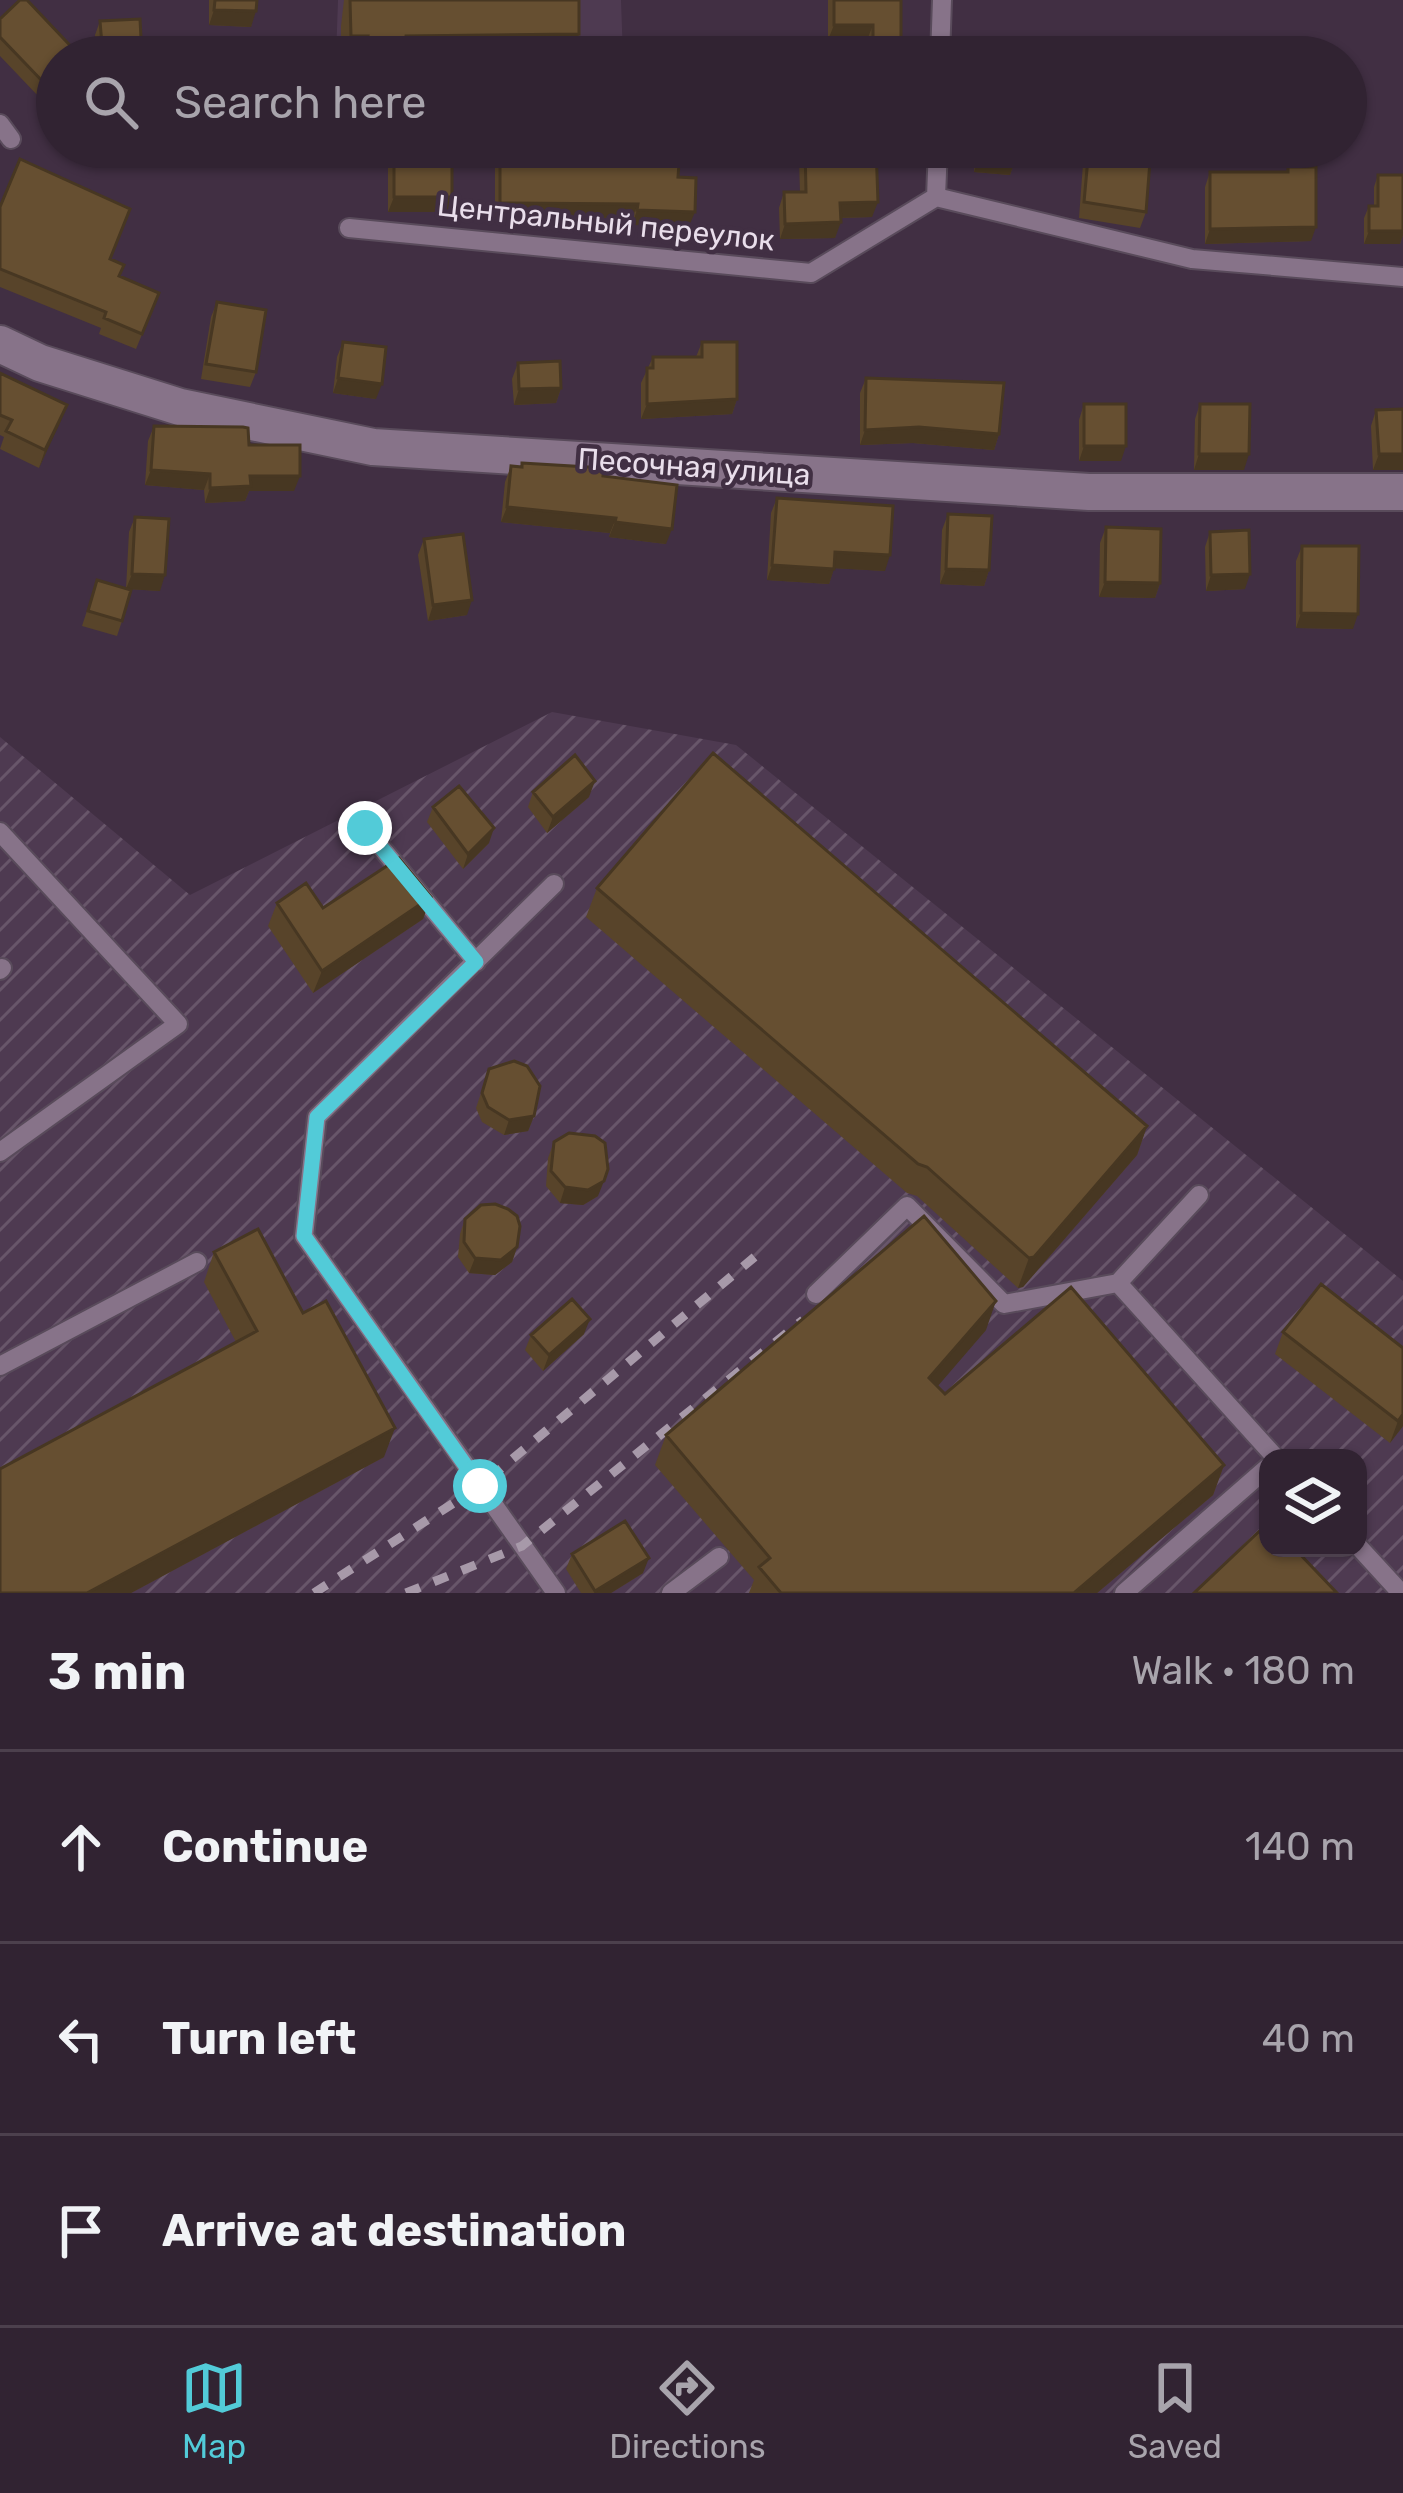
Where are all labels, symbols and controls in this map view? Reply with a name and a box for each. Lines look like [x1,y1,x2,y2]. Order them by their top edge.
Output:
search box [36,36,1367,168]
icon: search [78,69,144,135]
text: Search here [174,76,426,129]
street label: Центральный переулок [435,187,777,259]
street label: Песочная улица [576,441,812,493]
route end [338,801,392,855]
map controls [1259,1449,1367,1557]
button: layers [1259,1449,1367,1557]
route start [453,1459,507,1513]
text: 3 min [48,1641,187,1702]
text: Walk · 180 m [1131,1648,1355,1694]
icon: ahead [48,1814,114,1880]
text: Continue [162,1820,368,1873]
text: 140 m [1245,1824,1355,1870]
icon: left [48,2006,114,2072]
text: Turn left [162,2012,356,2065]
text: 40 m [1262,2016,1355,2062]
icon: arrive [48,2198,114,2264]
text: Arrive at destination [162,2204,627,2257]
tab: Map [181,2355,247,2466]
tab: Directions [609,2355,766,2466]
tab: Saved [1128,2355,1222,2466]

